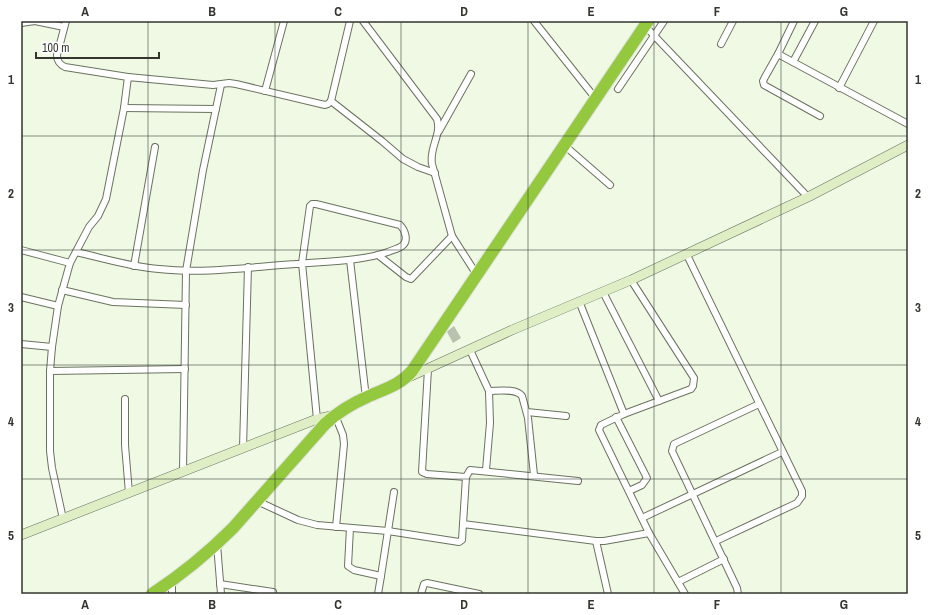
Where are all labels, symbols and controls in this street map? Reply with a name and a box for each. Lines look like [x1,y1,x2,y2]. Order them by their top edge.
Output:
text: A [81,3,89,20]
text: B [208,3,216,20]
text: C [334,3,342,20]
text: D [460,3,468,20]
text: E [587,3,595,20]
text: F [714,3,721,20]
text: G [840,3,848,20]
scale bar [36,34,159,60]
text: 100 m [42,40,69,56]
text: 1 [8,71,14,88]
text: 1 [915,71,921,88]
text: 2 [8,185,14,202]
text: 2 [915,185,921,202]
text: 3 [8,299,14,316]
text: 3 [915,299,921,316]
text: 4 [8,413,14,430]
text: 4 [915,413,921,430]
text: 5 [8,527,14,544]
text: 5 [915,527,921,544]
text: A [81,596,89,613]
text: B [208,596,216,613]
text: C [334,596,342,613]
text: D [460,596,468,613]
text: E [587,596,595,613]
text: F [714,596,721,613]
text: G [840,596,848,613]

